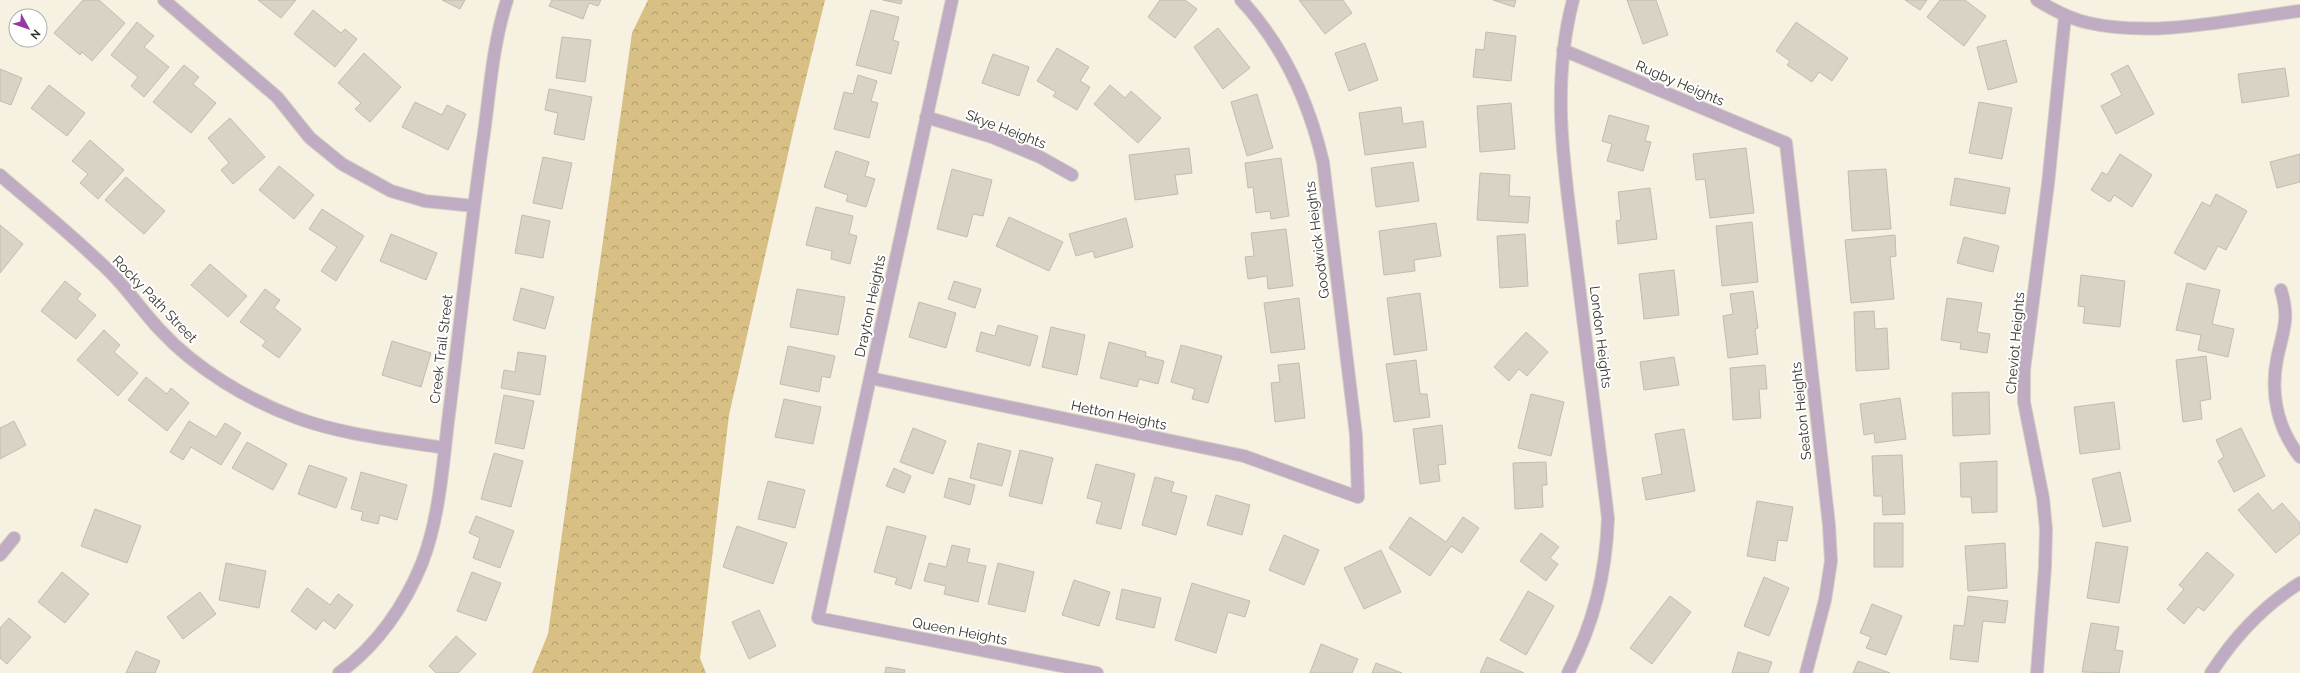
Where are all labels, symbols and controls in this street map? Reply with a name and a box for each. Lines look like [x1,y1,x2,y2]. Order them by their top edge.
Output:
north arrow [8,8,48,48]
text: N [28,27,43,42]
street label: Rugby Heights [1633,57,1727,109]
street label: Skye Heights [964,106,1049,152]
street label: Goodwick Heights [1302,180,1332,300]
street label: Rocky Path Street [109,252,201,346]
street label: Drayton Heights [851,253,889,359]
street label: London Heights [1587,285,1615,389]
street label: Cheviot Heights [2003,291,2027,395]
street label: Creek Trail Street [426,293,456,405]
street label: Seaton Heights [1788,361,1814,461]
street label: Hetton Heights [1070,397,1169,433]
street label: Queen Heights [911,614,1009,648]

